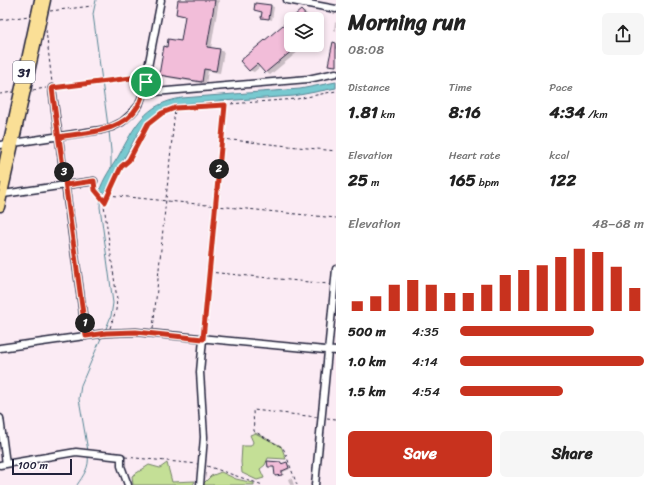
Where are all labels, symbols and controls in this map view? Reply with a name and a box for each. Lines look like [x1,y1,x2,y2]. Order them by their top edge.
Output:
text: Morning run [348,3,466,42]
map controls [284,12,324,52]
button: layers [284,12,324,52]
button: share [602,13,644,55]
text: 08:08 [348,38,384,61]
road number: 31 [13,61,35,83]
pin [129,65,163,99]
icon: arrive [135,71,157,93]
text: Distance [348,78,390,97]
text: Time [449,78,472,97]
text: Pace [549,78,573,97]
text: 1.81 [348,97,378,127]
text: 8:16 [449,97,481,127]
text: 4:34 [549,97,585,127]
text: km [378,105,395,124]
text: /km [585,105,608,124]
text: Elevation [348,146,393,165]
text: Heart rate [449,146,500,165]
text: kcal [549,146,569,165]
pin: 2 [209,159,229,179]
text: 2 [216,159,222,178]
pin: 3 [54,162,74,182]
text: 3 [61,162,67,181]
text: 25 [348,165,368,195]
text: 165 [449,165,476,195]
text: 122 [549,165,576,195]
text: m [368,173,380,192]
text: bpm [476,173,499,192]
text: Elevation [348,212,401,235]
text: 48–68 m [592,212,644,235]
pin: 1 [75,313,95,333]
text: 1 [83,313,87,332]
text: 500 m [348,320,386,343]
text: 4:35 [412,320,439,343]
text: 1.0 km [348,350,386,373]
text: 4:14 [412,350,438,373]
text: 1.5 km [348,380,386,403]
text: 4:54 [412,380,440,403]
button: Save [348,431,492,477]
button: Share [500,431,644,477]
text: 100 m [18,456,48,475]
scale bar [12,457,72,476]

